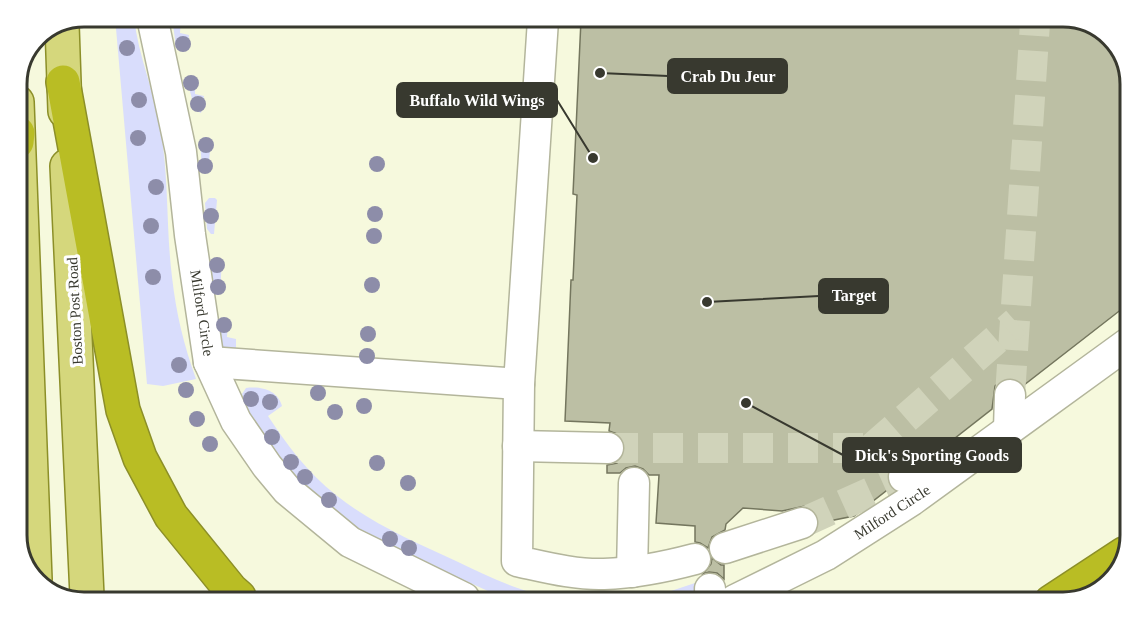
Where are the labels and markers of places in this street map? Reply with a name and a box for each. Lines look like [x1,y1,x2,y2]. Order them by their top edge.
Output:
callout: Crab Du Jeur [668,59,787,93]
callout: Buffalo Wild Wings [397,83,557,117]
callout: Target [819,279,888,313]
callout: Dick's Sporting Goods [843,438,1021,472]

